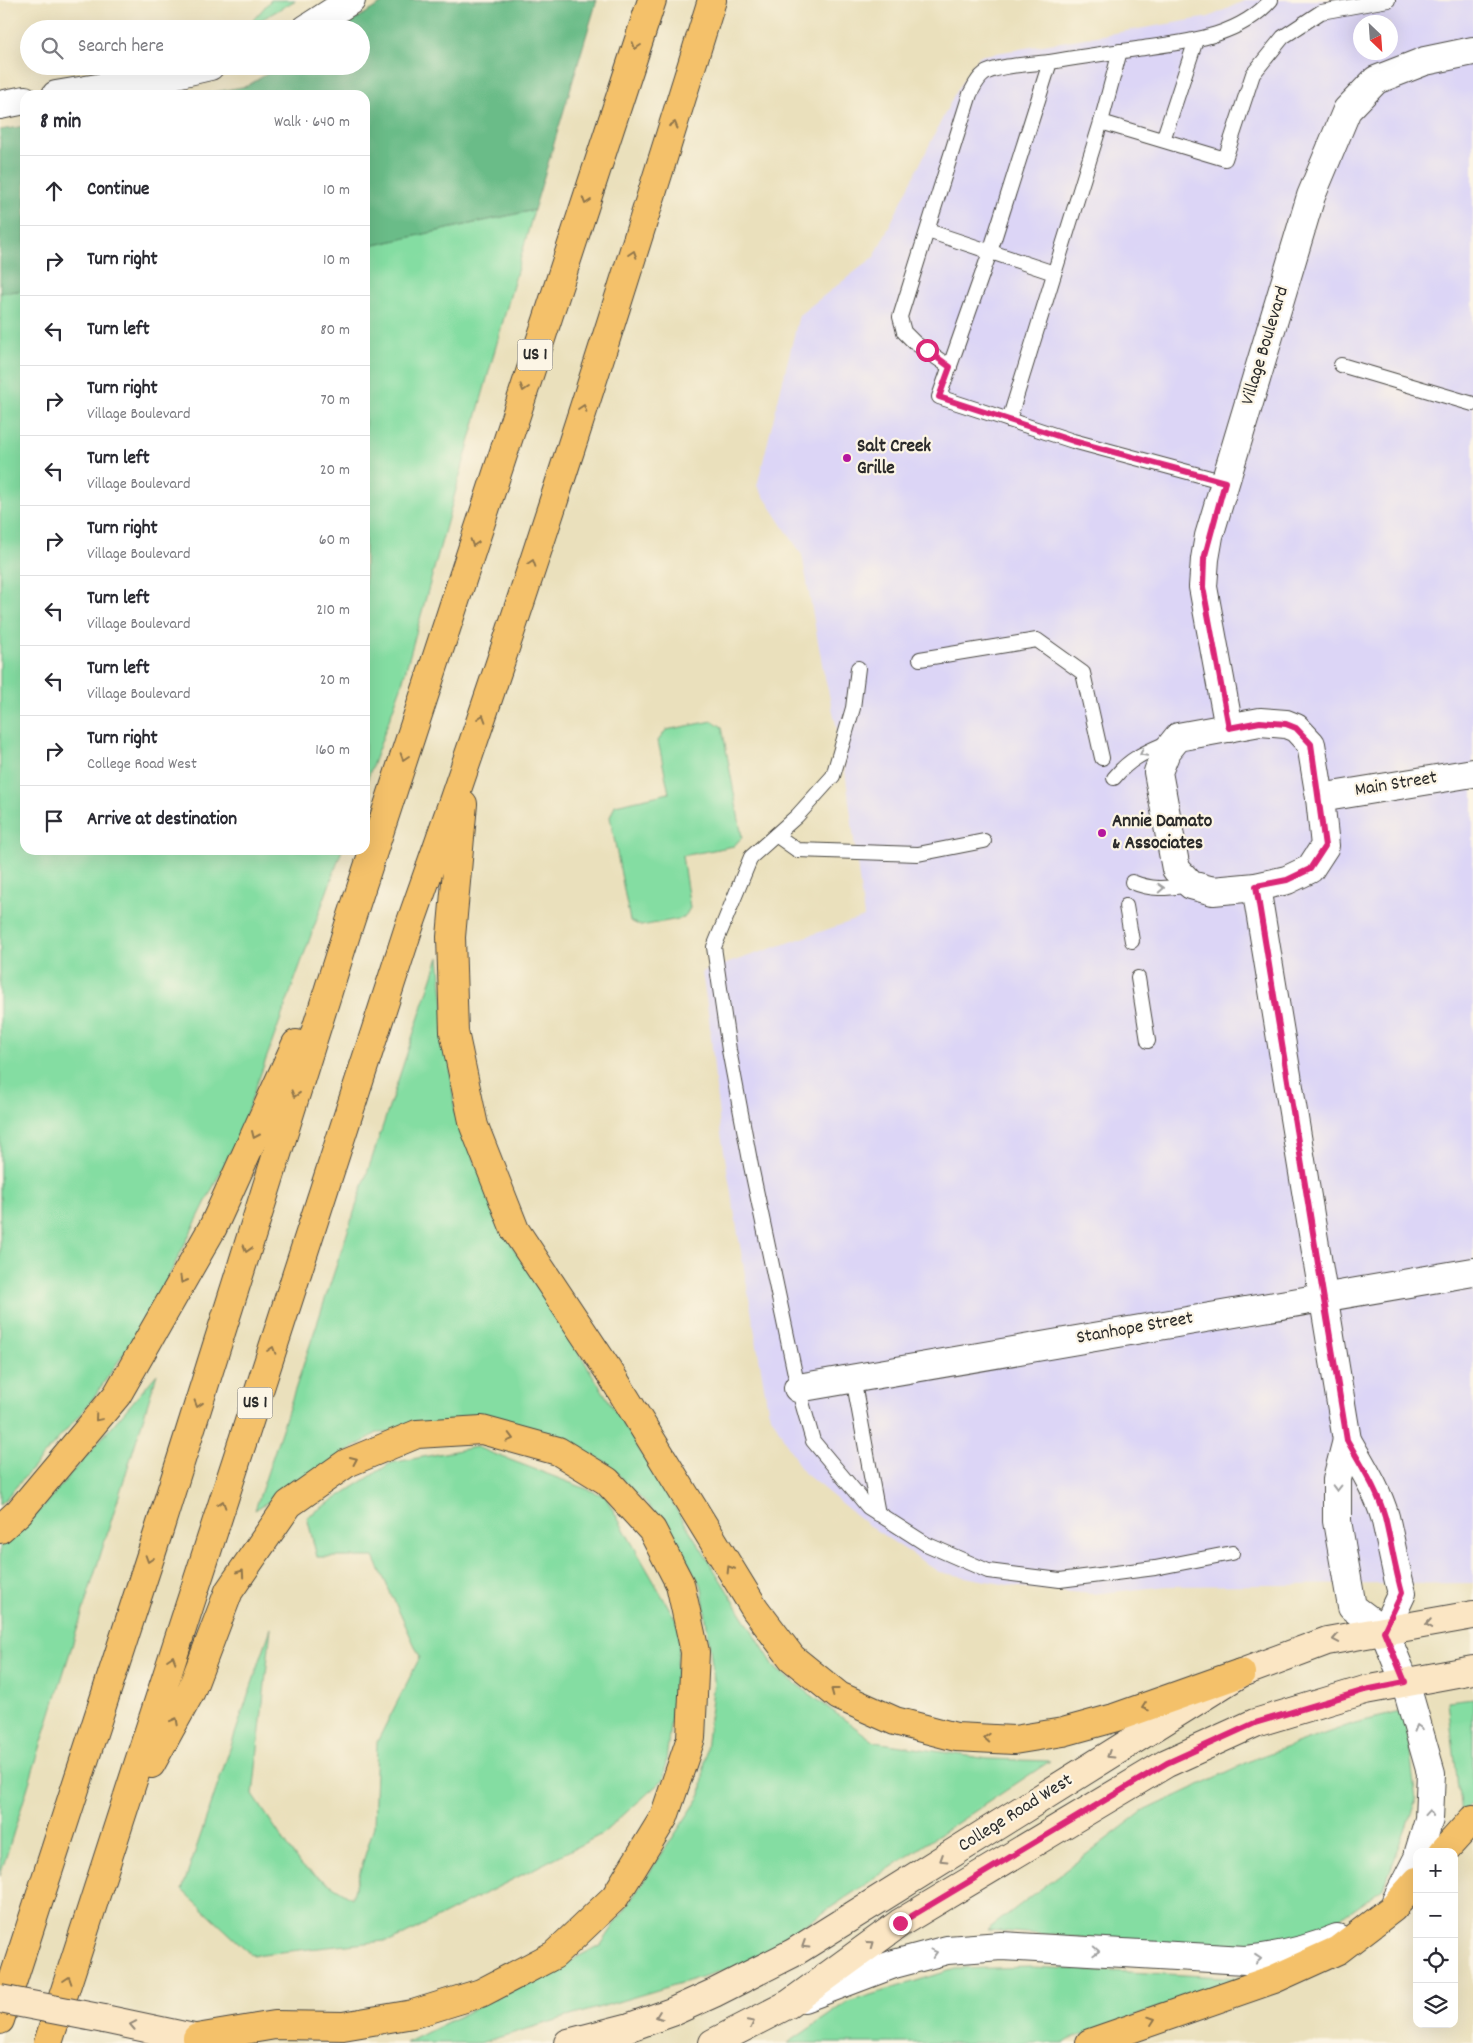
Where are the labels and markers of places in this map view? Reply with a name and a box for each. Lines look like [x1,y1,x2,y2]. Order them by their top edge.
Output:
place label: Salt Creek Grille [857,434,931,483]
marker: Salt Creek Grille [841,452,853,464]
place label: Annie Damato & Associates [1112,809,1213,858]
marker: Annie Damato & Associates [1096,827,1108,839]

